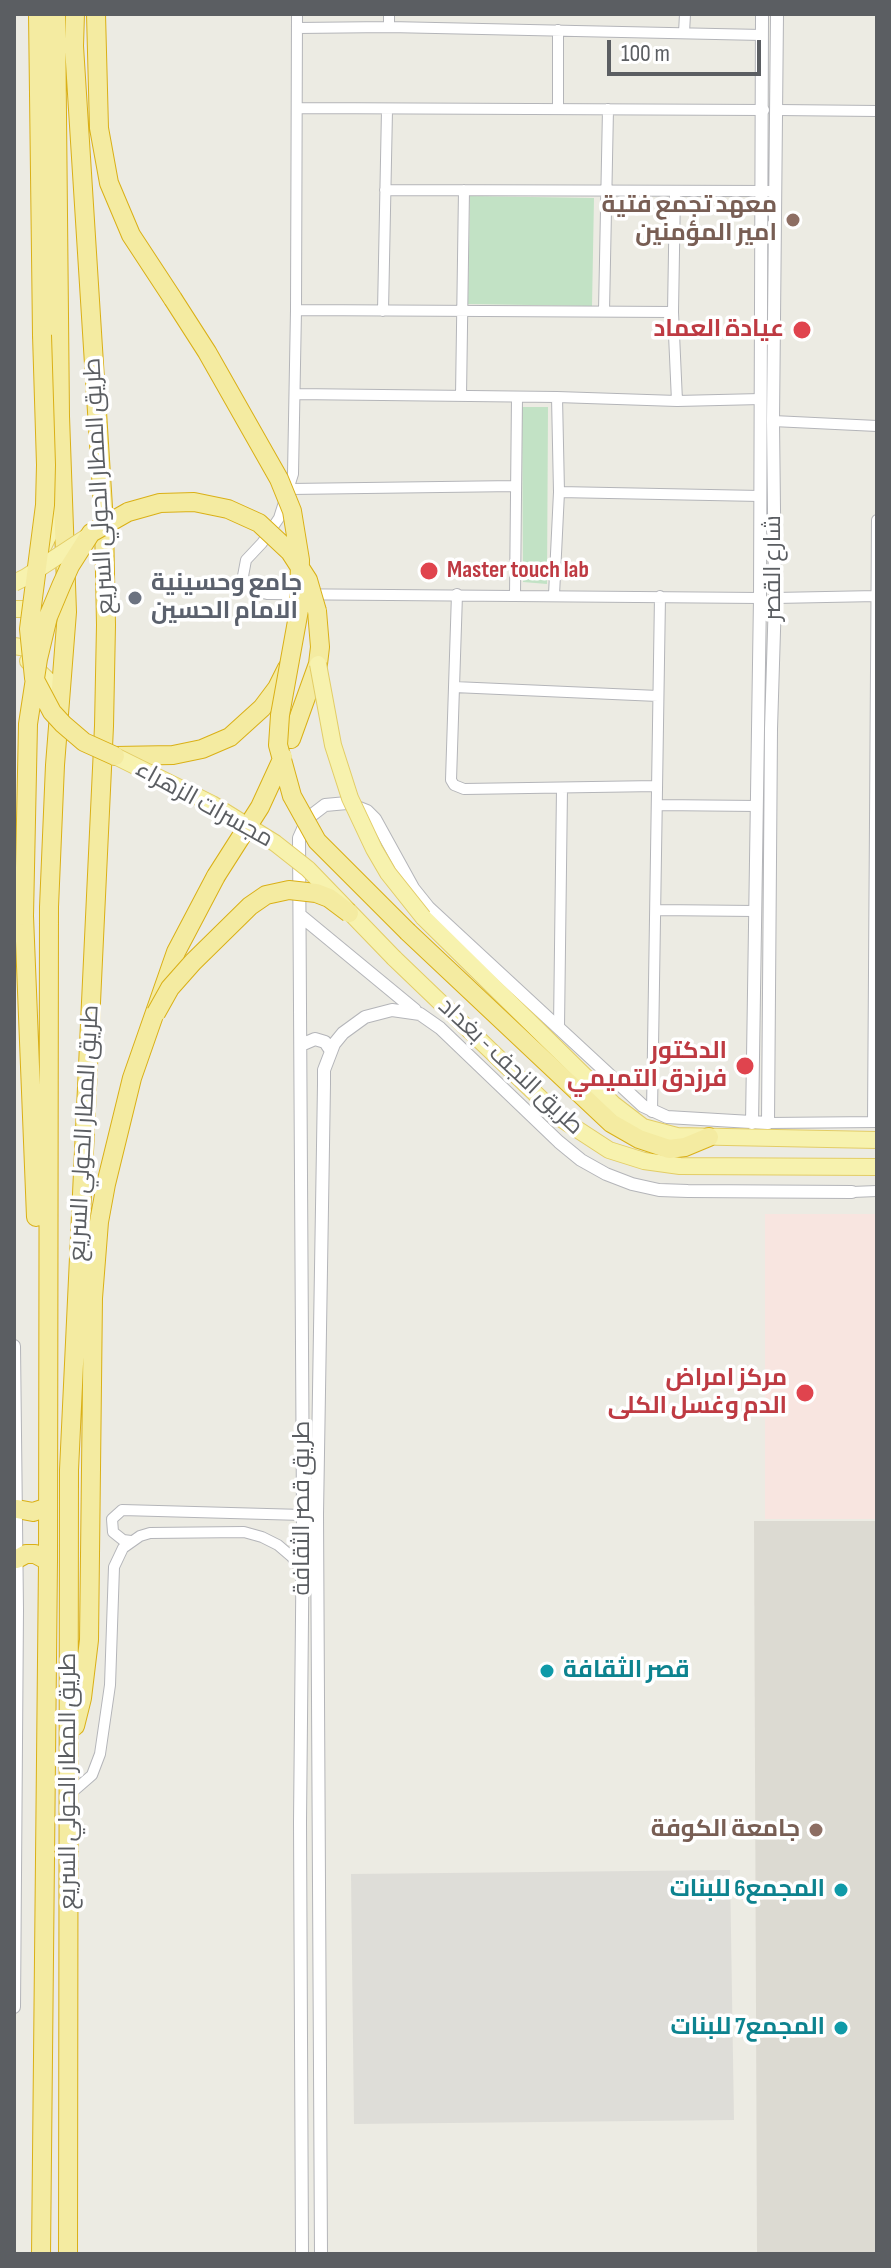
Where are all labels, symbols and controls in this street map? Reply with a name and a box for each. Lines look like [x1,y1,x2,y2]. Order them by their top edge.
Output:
scale bar [611,24,765,74]
text: 100 m [621,39,670,68]
place label: معهد تجمع فتية امير المؤمنين [602,192,777,248]
marker: معهد تجمع فتية امير المؤمنين [784,211,802,229]
place label: عيادة العماد [653,316,784,344]
marker: عيادة العماد [791,319,813,341]
street label: طريق المطار الحولي السريع [79,357,121,615]
street label: شارع القصر [760,515,788,621]
place label: Master touch lab [447,557,589,585]
marker: Master touch lab [418,560,440,582]
place label: جامع وحسينية الامام الحسين [151,570,302,626]
marker: جامع وحسينية الامام الحسين [126,589,144,607]
street label: مجسرات الزهراء [130,755,278,855]
street label: طريق النجف - بغداد [432,993,588,1141]
street label: طريق المطار الحولي السريع [64,1004,106,1262]
place label: الدكتور فرزدق التميمي [567,1038,727,1094]
marker: الدكتور فرزدق التميمي [734,1055,756,1077]
place label: مركز امراض الدم وغسل الكلى [608,1365,787,1421]
marker: مركز امراض الدم وغسل الكلى [794,1382,816,1404]
street label: طريق قصر الثقافة [289,1421,317,1595]
street label: طريق المطار الحولي السريع [55,1653,83,1909]
place label: قصر الثقافة [563,1657,690,1685]
marker: قصر الثقافة [538,1662,556,1680]
place label: جامعة الكوفة [651,1816,800,1844]
marker: جامعة الكوفة [807,1821,825,1839]
place label: المجمع6 للبنات [670,1876,825,1904]
marker: المجمع6 للبنات [832,1881,850,1899]
place label: المجمع7 للبنات [671,2014,825,2042]
marker: المجمع7 للبنات [832,2019,850,2037]

